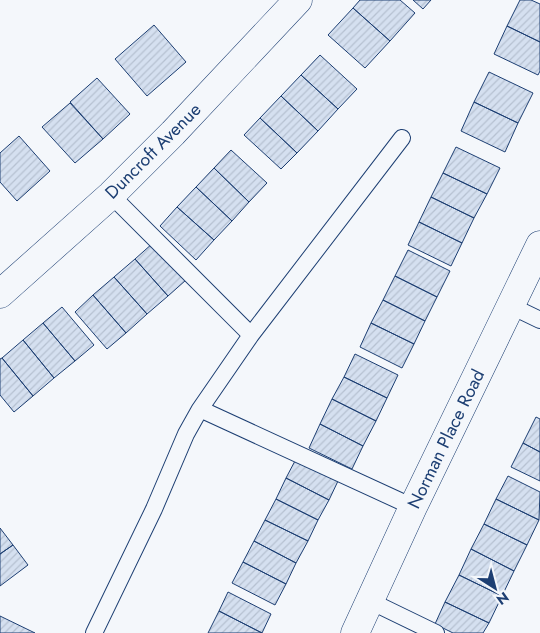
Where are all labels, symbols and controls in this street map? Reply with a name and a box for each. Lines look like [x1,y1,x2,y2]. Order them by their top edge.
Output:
street label: Duncroft Avenue [99,97,207,205]
street label: Norman Place Road [401,365,491,513]
north arrow [470,563,520,613]
text: N [492,587,513,610]

